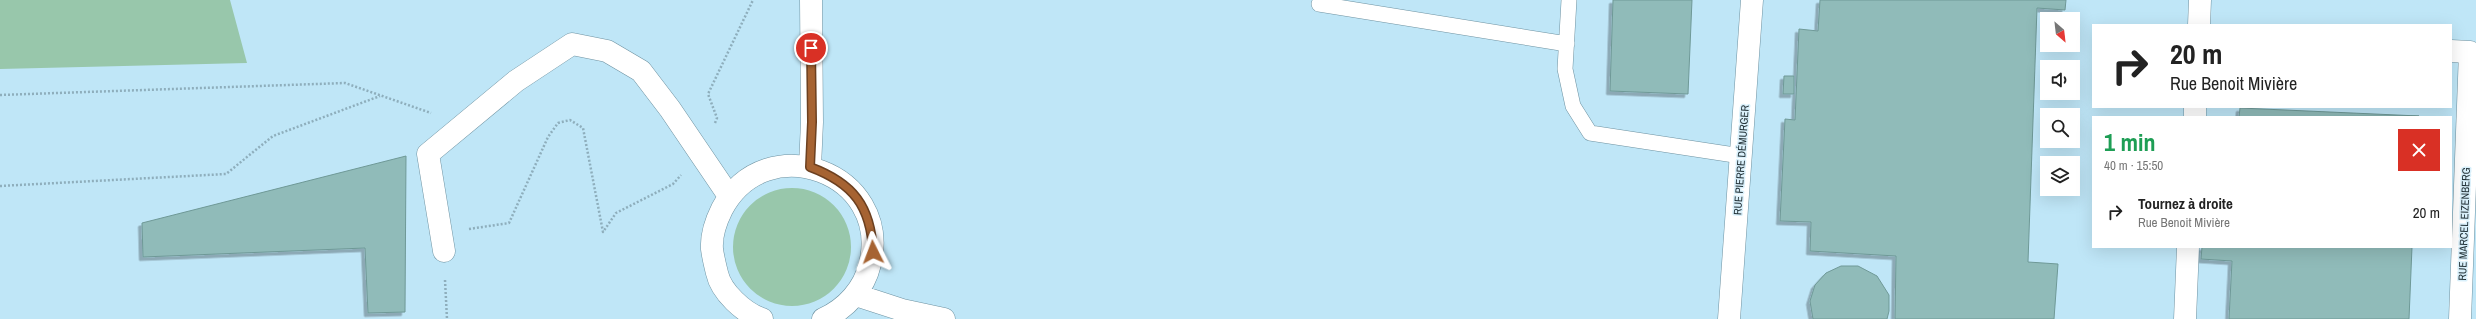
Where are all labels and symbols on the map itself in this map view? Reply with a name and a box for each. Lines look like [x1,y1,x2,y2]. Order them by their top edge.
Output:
north arrow [2040,12,2080,52]
pin [794,31,828,65]
street label: RUE PIERRE DÉMURGER [1730,104,1752,215]
street label: RUE MARCEL EIZENBERG [2455,167,2473,281]
position arrow [852,231,894,273]

